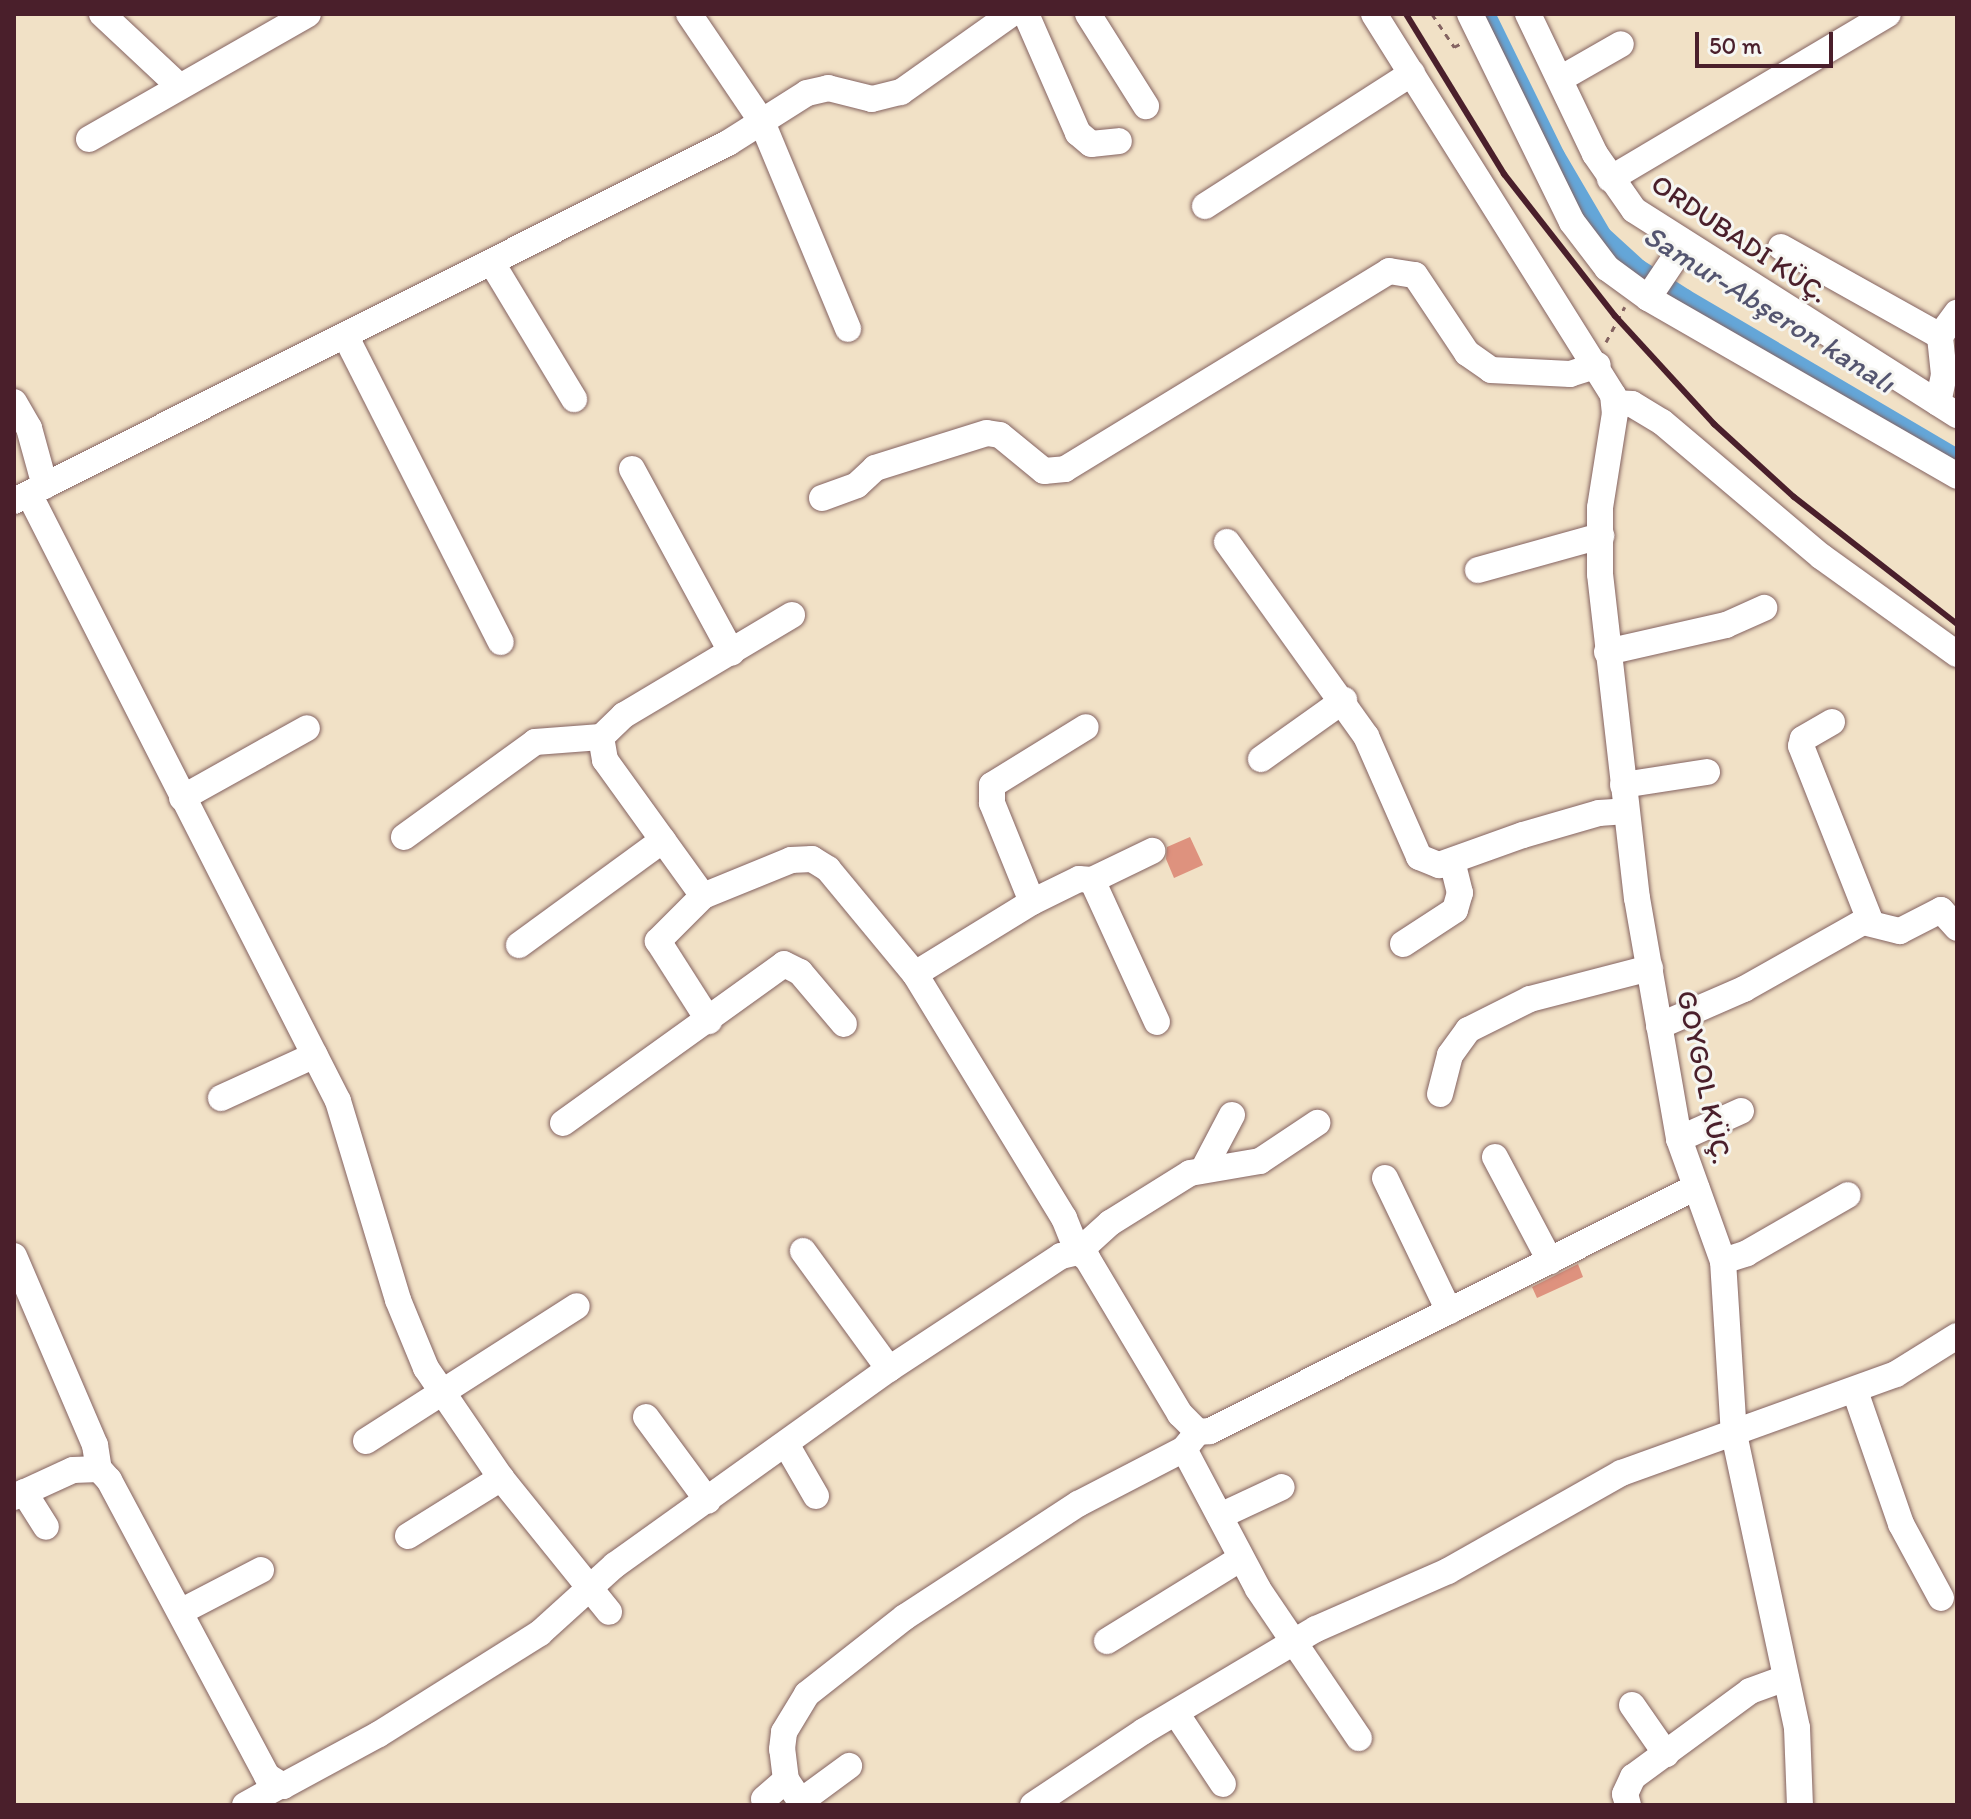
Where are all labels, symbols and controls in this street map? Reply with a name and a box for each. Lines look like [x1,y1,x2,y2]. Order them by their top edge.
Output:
scale bar [1699,16,1837,66]
text: 50 m [1709,31,1762,60]
street label: ORDUBADI KÜÇ. [1645,166,1835,310]
water label: Samur-Abşeron kanalı [1637,217,1901,401]
street label: GOYGOL KÜÇ. [1670,987,1740,1167]

